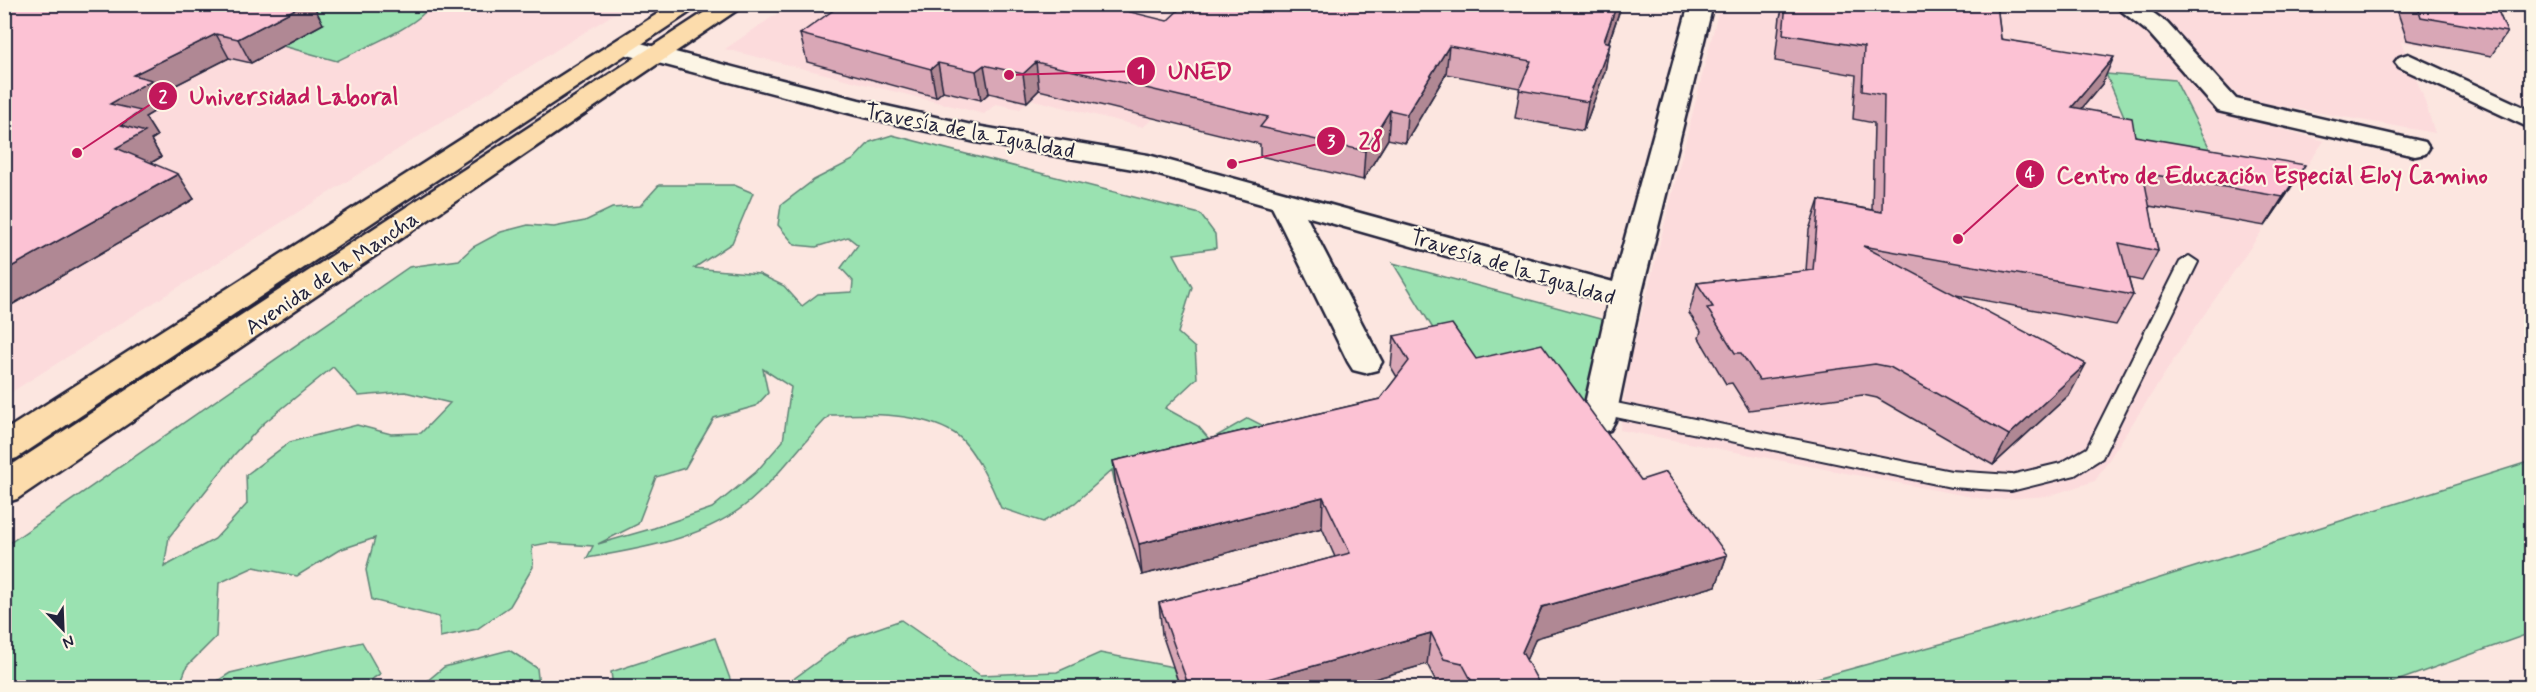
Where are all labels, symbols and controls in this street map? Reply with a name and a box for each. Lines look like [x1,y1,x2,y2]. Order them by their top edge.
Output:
callout: UNED [1126,50,1244,92]
text: UNED [1168,57,1232,88]
text: 1 [1137,60,1145,84]
callout: Universidad Laboral [148,75,411,117]
text: Universidad Laboral [190,82,398,113]
text: 2 [159,85,168,109]
street label: Travesía de la Igualdad [862,98,1077,167]
callout: 28 [1316,120,1395,162]
text: 28 [1359,127,1383,158]
text: 3 [1327,130,1336,154]
callout: Centro de Educación Especial Eloy Camino [2015,153,2500,195]
text: Centro de Educación Especial Eloy Camino [2056,161,2488,192]
text: 4 [2025,163,2036,187]
street label: Avenida de la Mancha [240,205,424,342]
street label: Travesía de la Igualdad [1406,223,1618,313]
north arrow [33,599,93,659]
text: N [59,630,77,653]

